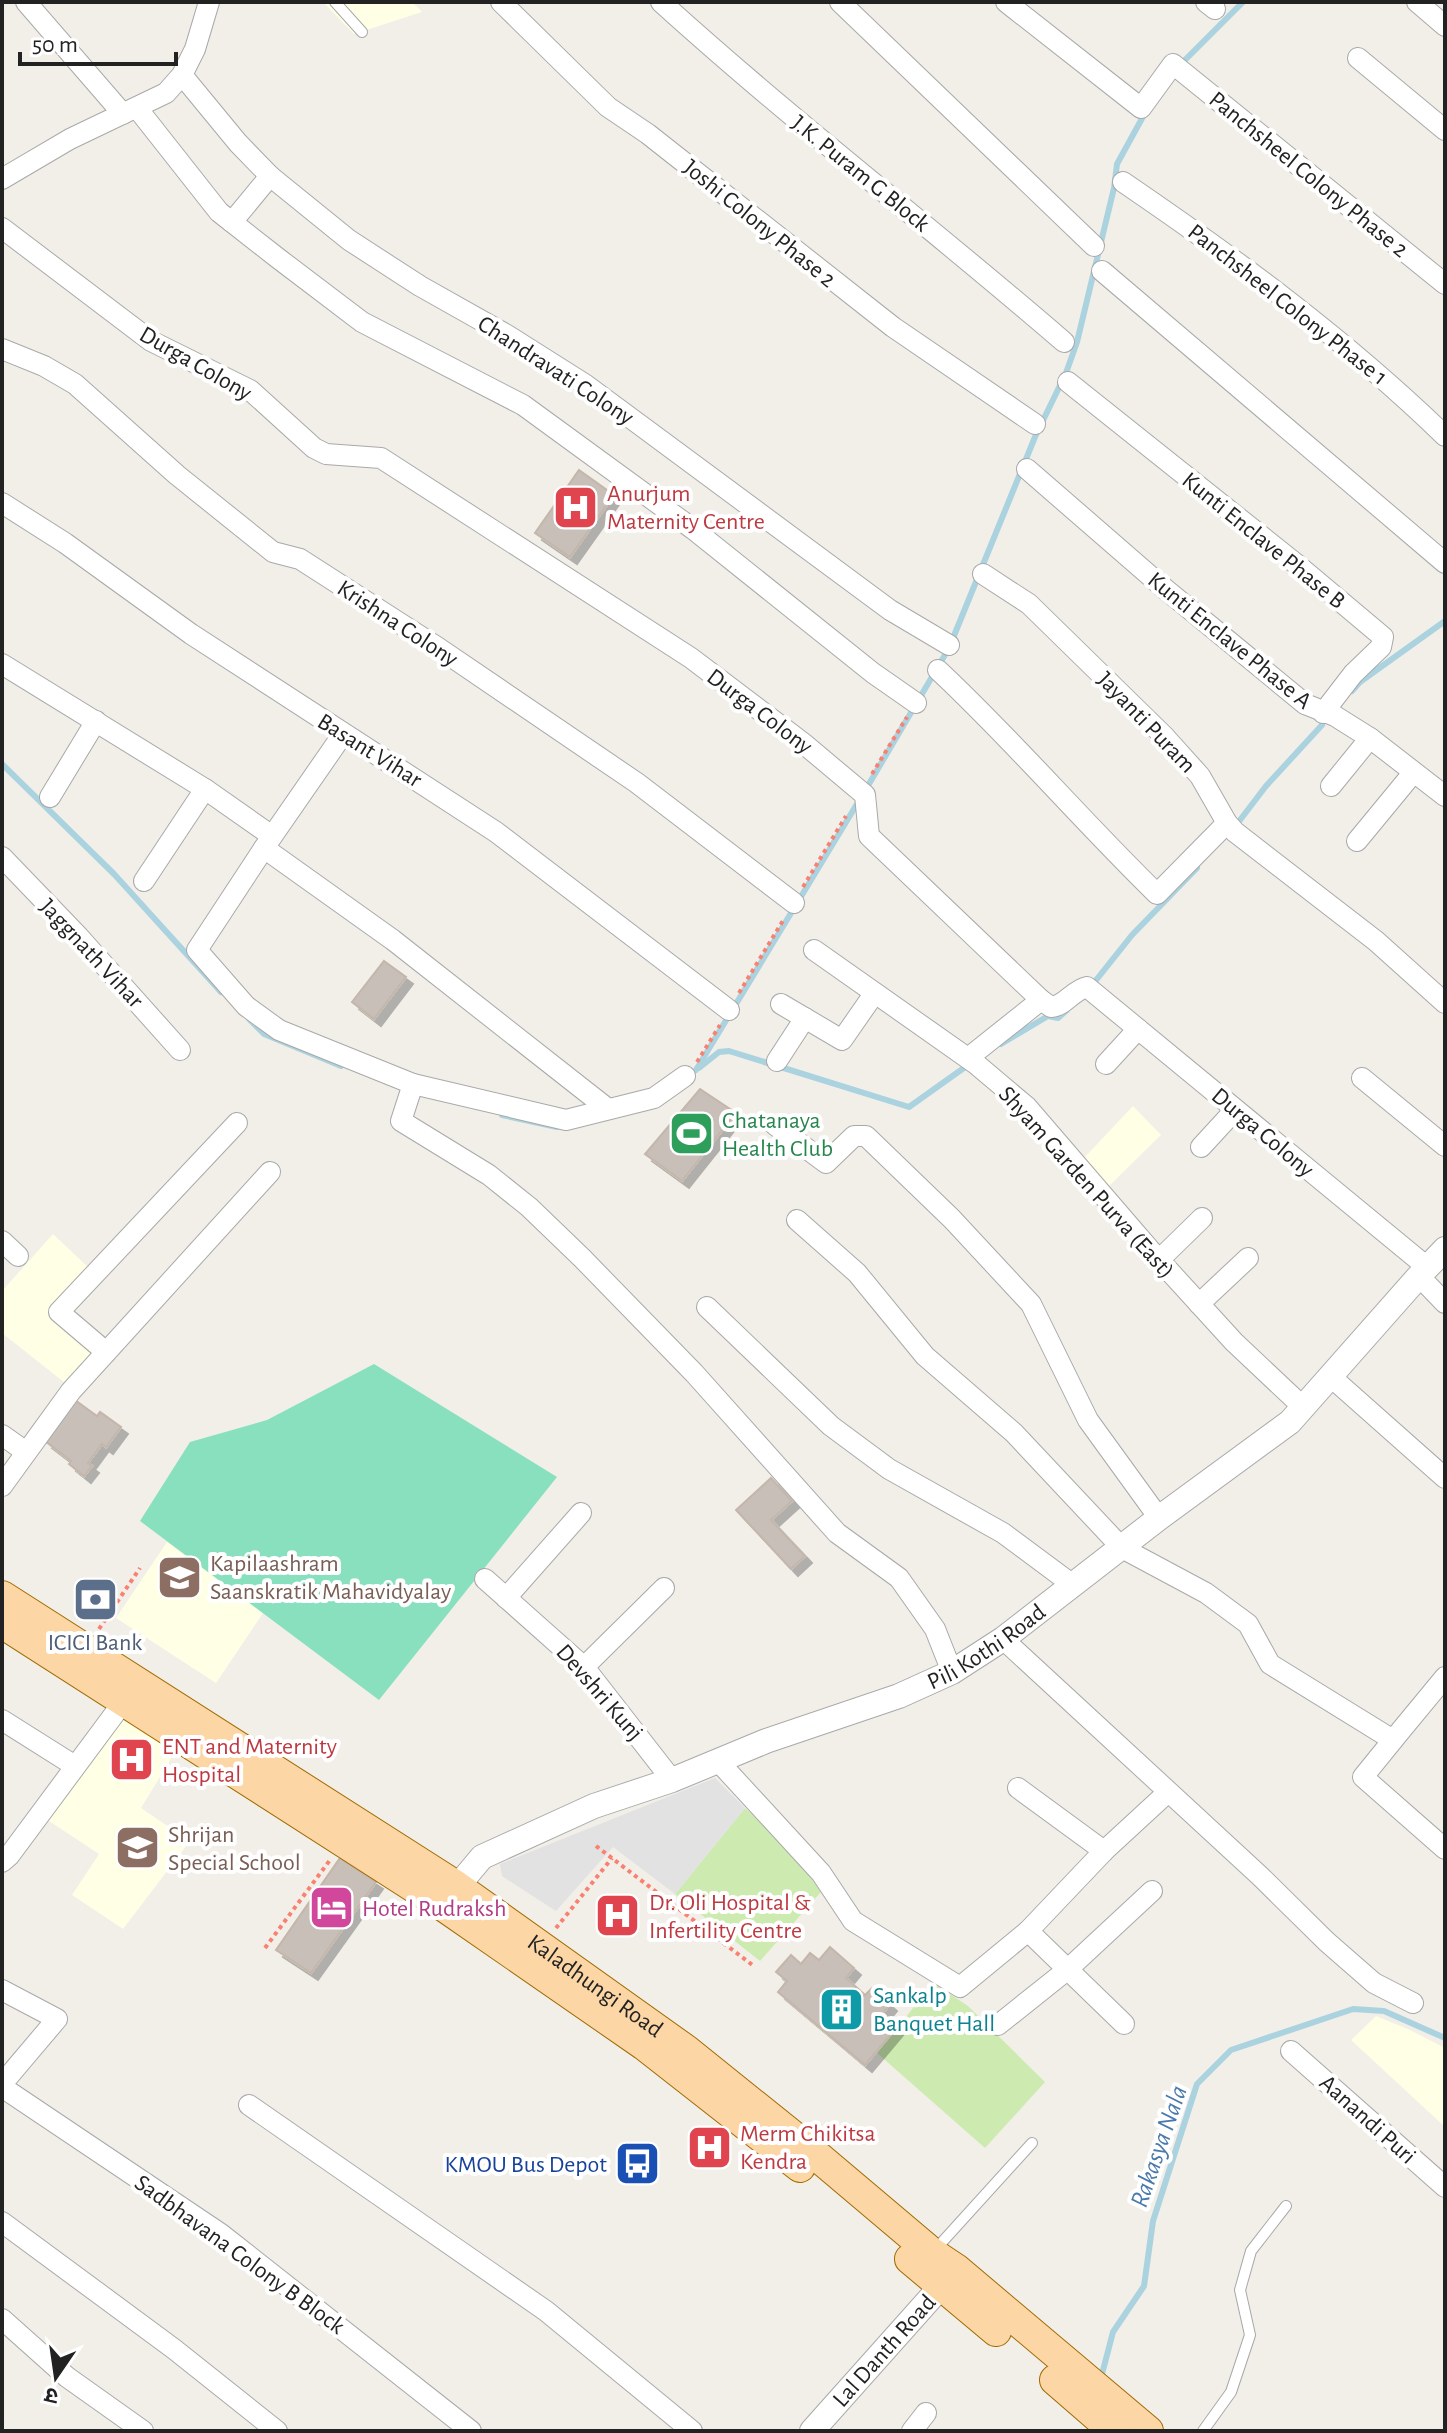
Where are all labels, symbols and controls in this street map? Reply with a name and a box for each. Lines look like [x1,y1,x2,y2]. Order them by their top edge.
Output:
scale bar [20,16,176,66]
text: 50 m [32,33,78,57]
street label: Panchsheel Colony Phase 2 [1204,87,1413,262]
street label: J.K. Puram G Block [787,111,934,237]
street label: Joshi Colony Phase 2 [679,155,840,292]
street label: Panchsheel Colony Phase 1 [1183,220,1392,390]
street label: Chandravati Colony [473,312,638,430]
street label: Durga Colony [135,322,256,406]
street label: Kunti Enclave Phase B [1177,468,1349,614]
place label: Anurjum Maternity Centre [607,482,765,534]
hospital icon: Anurjum Maternity Centre [552,483,600,531]
street label: Kunti Enclave Phase A [1143,568,1316,714]
street label: Krishna Colony [333,576,462,672]
street label: Durga Colony [702,665,817,759]
street label: Jayanti Puram [1093,668,1200,778]
street label: Basant Vihar [313,709,426,792]
street label: Jaggnath Vihar [35,895,148,1013]
street label: Shyam Garden Purva (East) [994,1082,1179,1283]
street label: Durga Colony [1207,1083,1318,1182]
place label: Chatanaya Health Club [722,1109,833,1161]
sports icon: Chatanaya Health Club [667,1110,715,1158]
place label: Kapilaashram Saanskratik Mahavidyalay [210,1552,451,1604]
school or university icon: Kapilaashram Saanskratik Mahavidyalay [155,1553,203,1601]
bank icon: ICICI Bank [71,1576,119,1624]
street label: Pili Kothi Road [924,1600,1050,1694]
place label: ICICI Bank [48,1631,142,1655]
street label: Devshri Kunj [551,1640,647,1745]
place label: ENT and Maternity Hospital [162,1735,337,1787]
hospital icon: ENT and Maternity Hospital [107,1736,155,1784]
place label: Shrijan Special School [168,1823,301,1875]
school or university icon: Shrijan Special School [113,1824,161,1872]
hotel icon: Hotel Rudraksh [307,1884,355,1932]
place label: Dr. Oli Hospital & Infertility Centre [649,1891,811,1943]
hospital icon: Dr. Oli Hospital & Infertility Centre [594,1892,642,1940]
place label: Hotel Rudraksh [362,1897,506,1921]
street label: Kaladhungi Road [523,1930,667,2042]
place label: Sankalp Banquet Hall [873,1984,995,2036]
building icon: Sankalp Banquet Hall [818,1985,866,2033]
street label: Aanandi Puri [1315,2071,1420,2169]
water label: Rakasya Nala [1126,2082,1192,2211]
place label: Merm Chikitsa Kendra [740,2122,876,2174]
hospital icon: Merm Chikitsa Kendra [685,2123,733,2171]
bus stop icon: KMOU Bus Depot [614,2140,662,2188]
place label: KMOU Bus Depot [445,2153,607,2177]
street label: Sadbhavana Colony B Block [130,2171,349,2339]
street label: Lal Danth Road [829,2290,941,2412]
north arrow [16,2337,96,2417]
text: उ [42,2383,60,2408]

